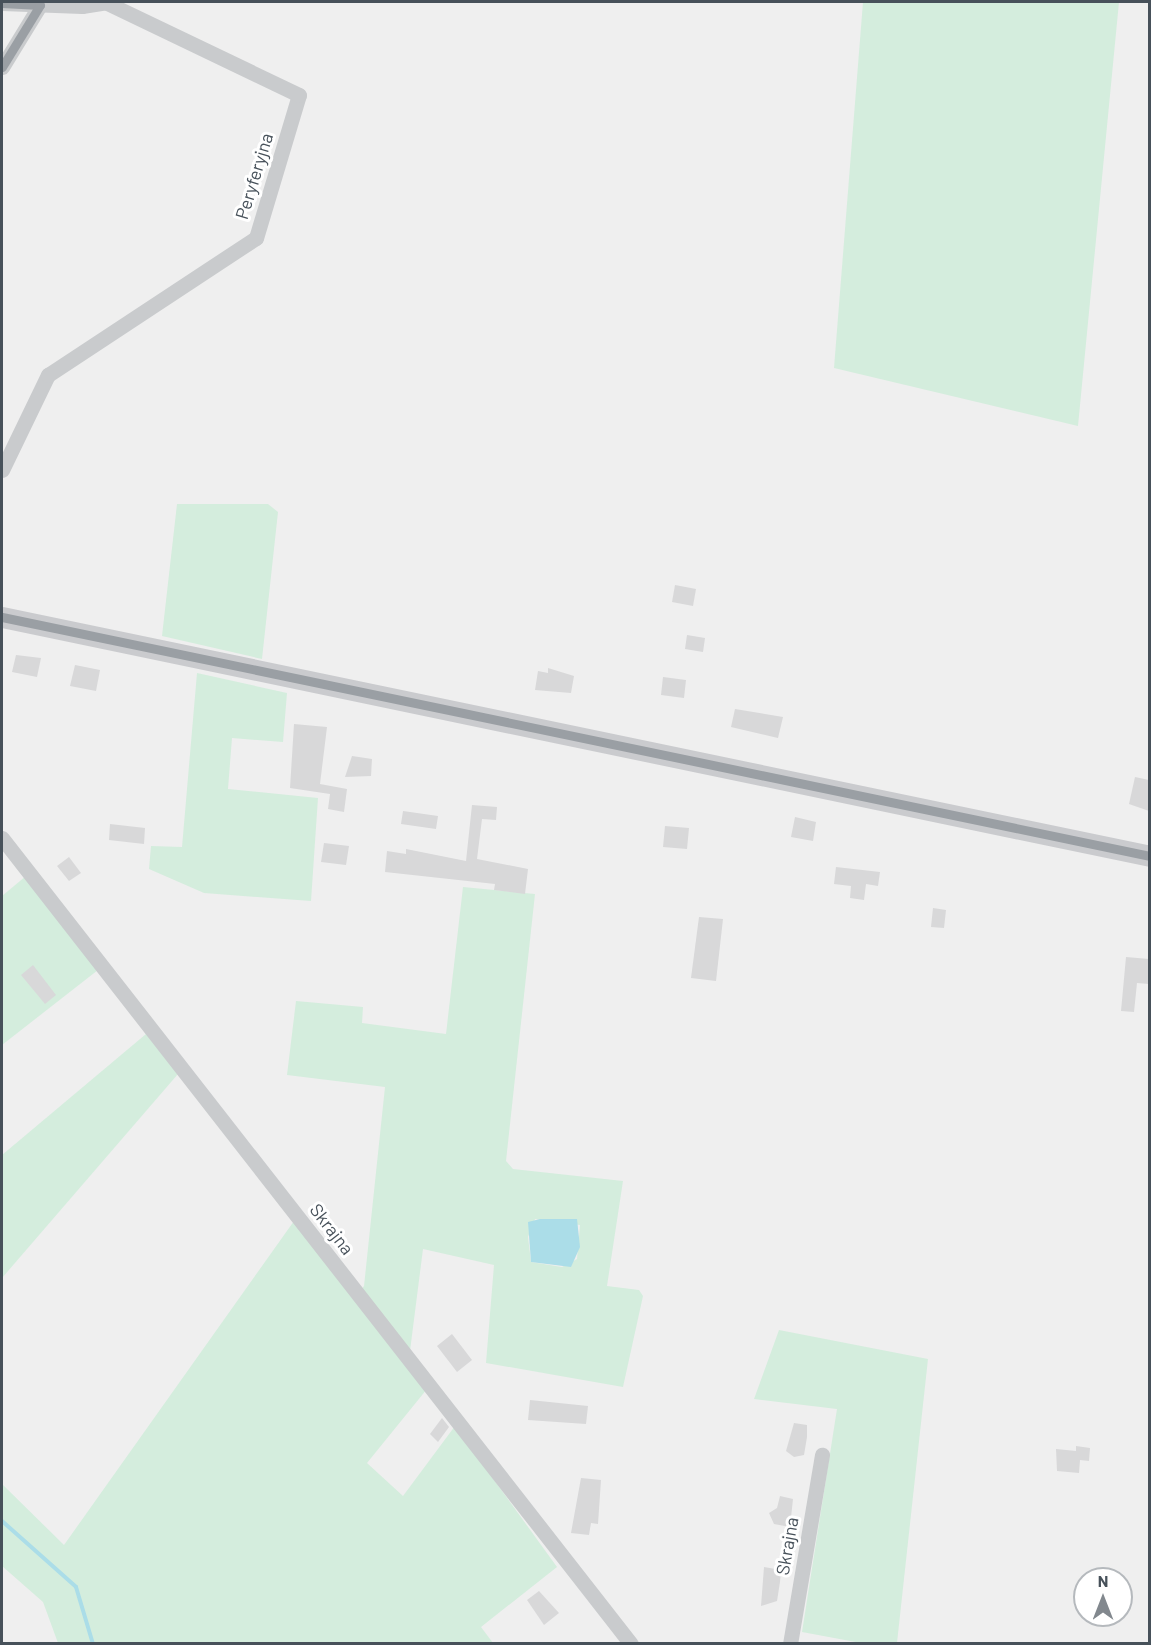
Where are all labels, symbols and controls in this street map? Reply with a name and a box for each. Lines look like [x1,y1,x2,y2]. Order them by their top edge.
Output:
street label: Peryferyjna [231,130,277,222]
street label: Skrajna [305,1199,359,1259]
street label: Skrajna [771,1515,803,1577]
north arrow [1073,1567,1133,1627]
text: N [1098,1571,1108,1590]

